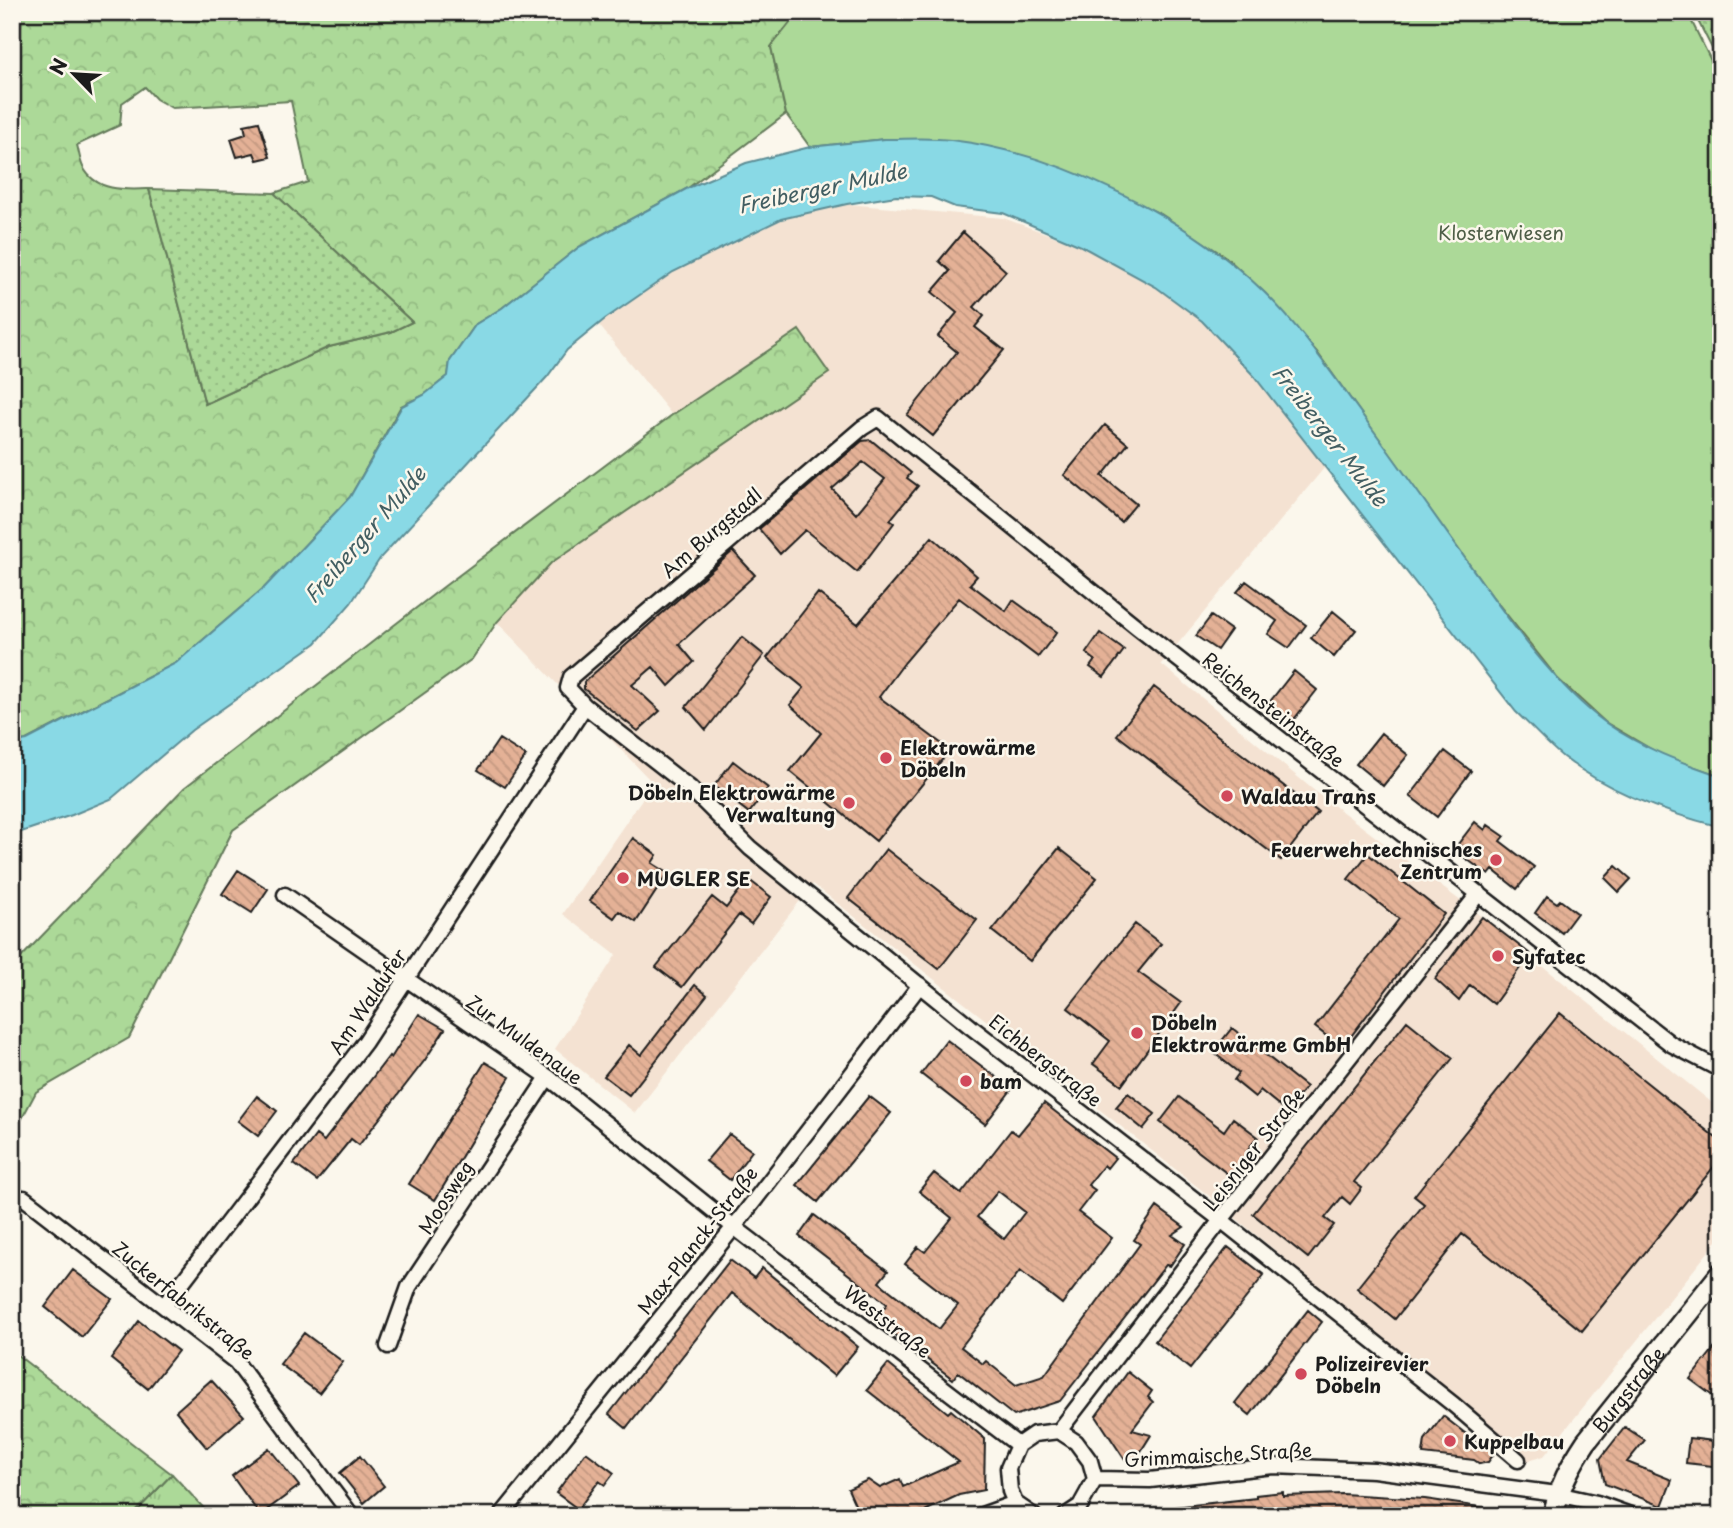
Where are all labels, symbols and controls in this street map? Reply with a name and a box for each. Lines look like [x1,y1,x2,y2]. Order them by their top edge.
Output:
north arrow [38,38,108,108]
text: N [42,54,74,79]
water label: Freiberger Mulde [735,153,910,221]
park label: Klosterwiesen [1438,218,1564,246]
water label: Freiberger Mulde [1265,357,1397,513]
water label: Freiberger Mulde [295,458,433,609]
street label: Am Burgstadl [655,480,767,584]
street label: Reichensteinstraße [1197,645,1351,773]
place label: Elektrowärme Döbeln [900,733,1036,783]
marker: Elektrowärme Döbeln [878,750,894,766]
place label: Döbeln Elektrowärme Verwaltung [628,778,835,828]
place label: Waldau Trans [1241,782,1376,810]
marker: Waldau Trans [1219,788,1235,804]
marker: Döbeln Elektrowärme Verwaltung [841,795,857,811]
place label: Feuerwehrtechnisches Zentrum [1271,835,1482,885]
marker: Feuerwehrtechnisches Zentrum [1488,852,1504,868]
place label: MUGLER SE [637,864,750,892]
marker: MUGLER SE [615,870,631,886]
street label: Am Waldufer [321,942,413,1059]
place label: Syfatec [1512,942,1586,970]
marker: Syfatec [1490,948,1506,964]
street label: Zur Muldenaue [461,987,589,1091]
street label: Eichbergstraße [984,1007,1108,1113]
place label: Döbeln Elektrowärme GmbH [1151,1008,1351,1058]
marker: Döbeln Elektrowärme GmbH [1129,1025,1145,1041]
place label: bam [980,1067,1022,1095]
marker: bam [958,1073,974,1089]
street label: Leisniger Straße [1196,1081,1310,1217]
street label: Moosweg [411,1155,479,1239]
street label: Max-Planck-Straße [630,1160,764,1320]
street label: Zuckerfabrikstraße [107,1234,261,1366]
street label: Weststraße [838,1278,938,1364]
street label: Burgstraße [1585,1340,1671,1438]
place label: Polizeirevier Döbeln [1315,1349,1429,1399]
marker: Polizeirevier Döbeln [1293,1366,1309,1382]
place label: Kuppelbau [1464,1427,1564,1455]
marker: Kuppelbau [1442,1433,1458,1449]
street label: Grimmaische Straße [1123,1435,1313,1473]

